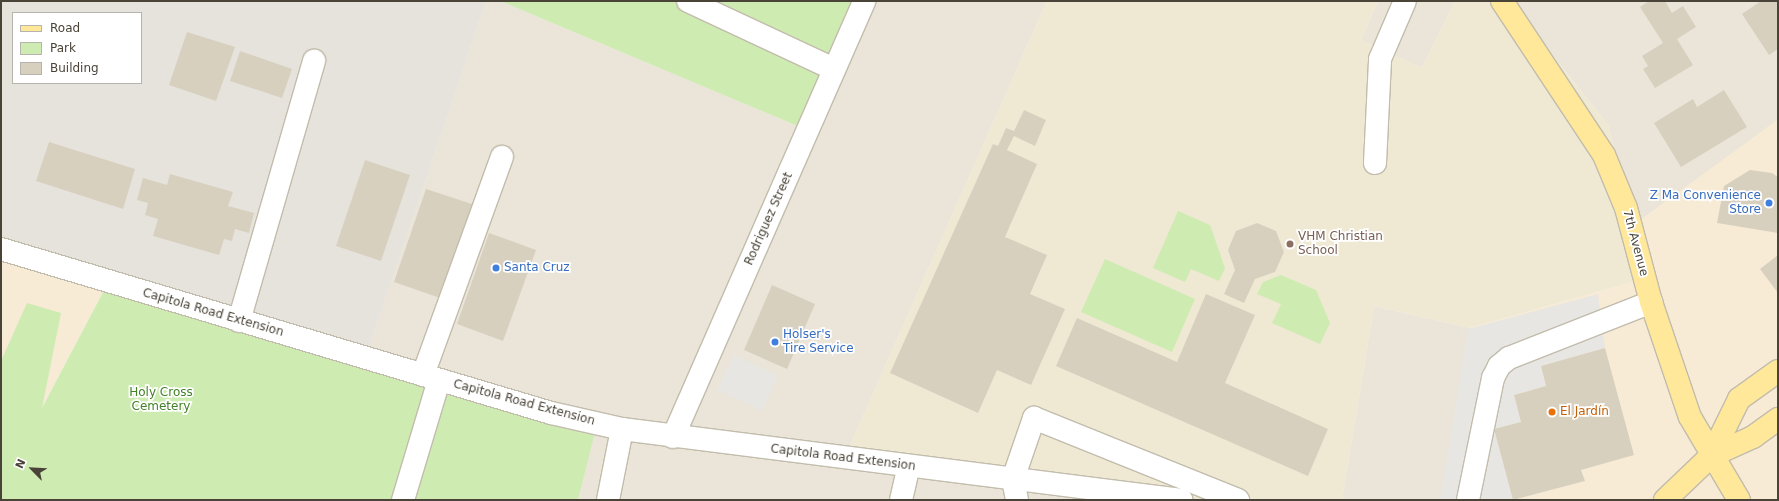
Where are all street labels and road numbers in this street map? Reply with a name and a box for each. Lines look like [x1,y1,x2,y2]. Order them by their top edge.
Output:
street label: Rodriguez Street [742,170,796,268]
street label: 7th Avenue [1619,208,1651,278]
street label: Capitola Road Extension [141,286,285,340]
street label: Capitola Road Extension [452,377,596,429]
street label: Capitola Road Extension [770,442,916,474]

